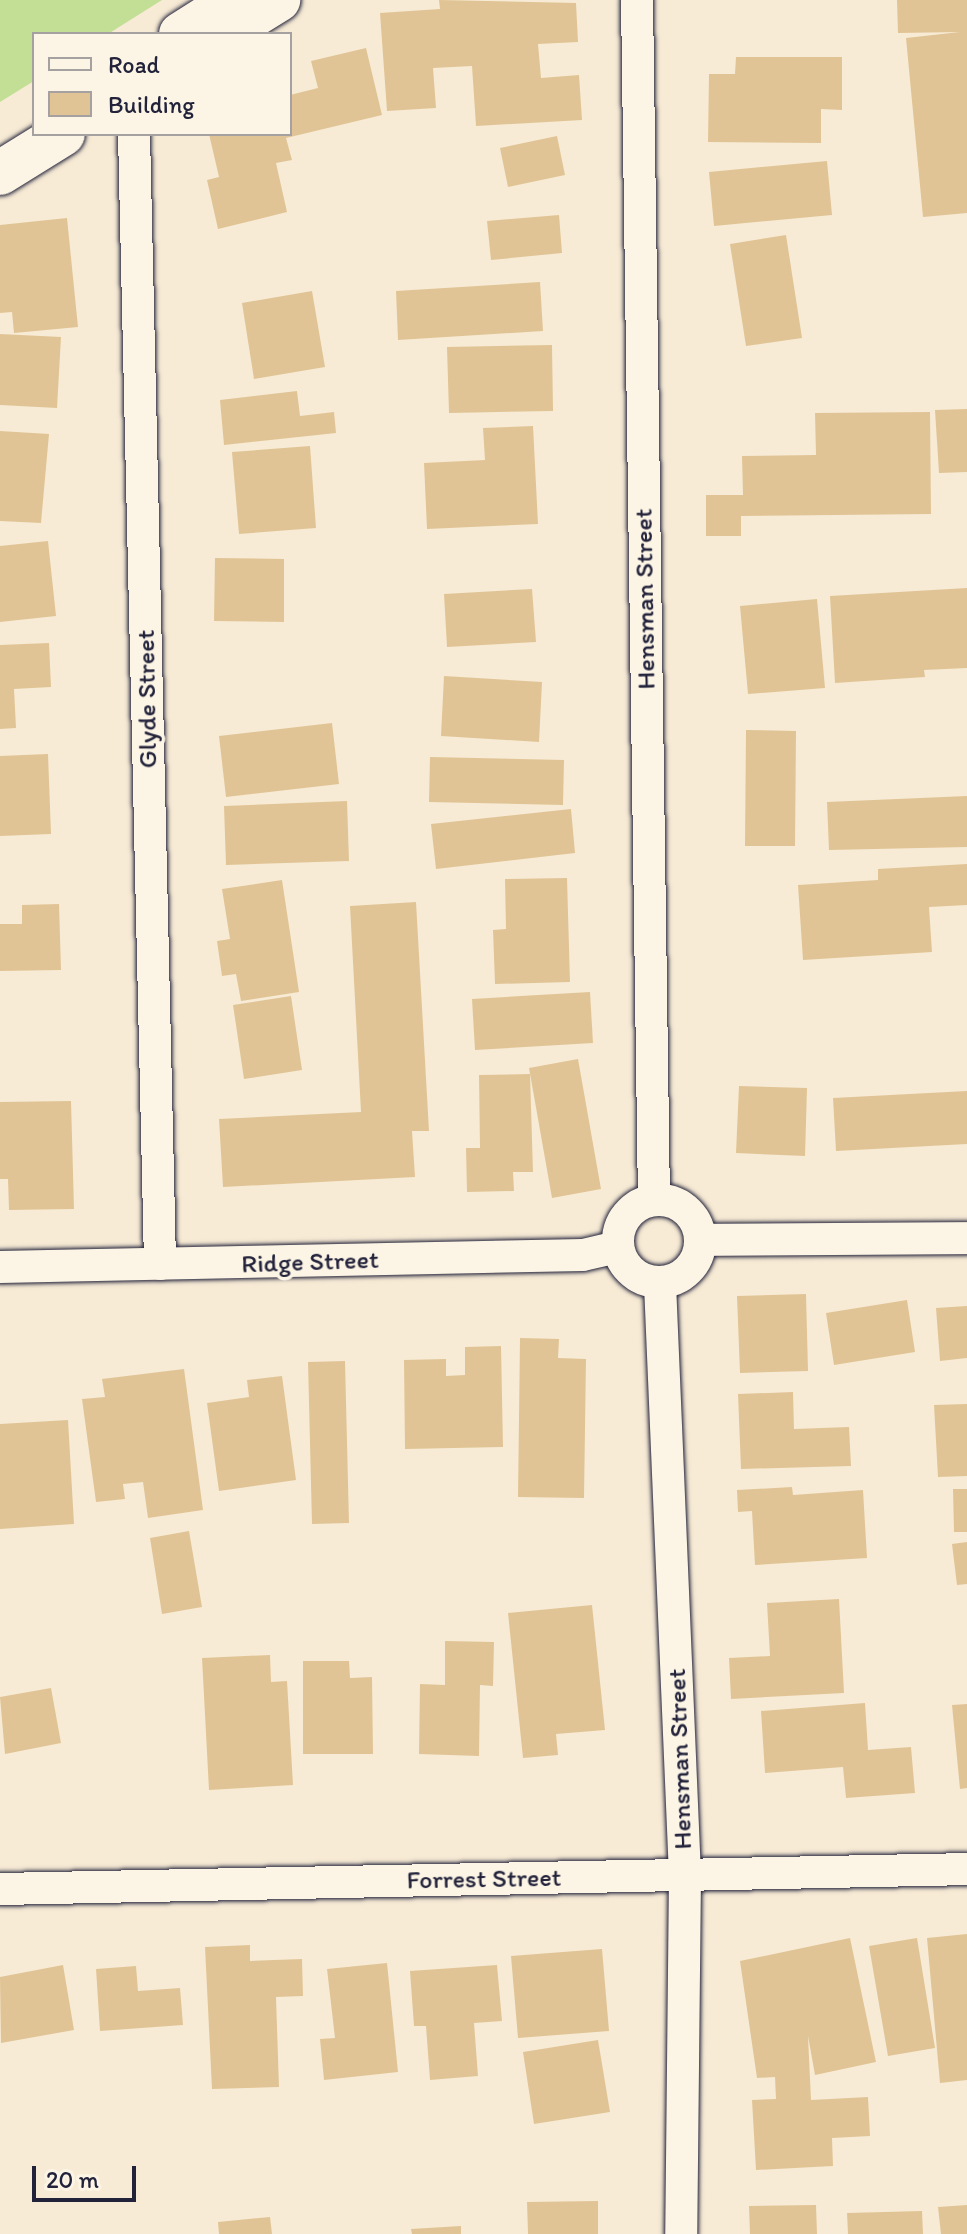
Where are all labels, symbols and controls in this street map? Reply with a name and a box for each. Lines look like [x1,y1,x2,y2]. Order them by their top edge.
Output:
legend [32,32,292,136]
text: Road [108,50,160,79]
text: Building [108,90,195,119]
street label: Hensman Street [628,508,662,690]
street label: Glyde Street [130,629,164,769]
street label: Ridge Street [241,1244,379,1280]
street label: Hensman Street [661,1668,699,1850]
street label: Forrest Street [407,1862,561,1896]
scale bar [36,2150,140,2200]
text: 20 m [46,2165,99,2194]

